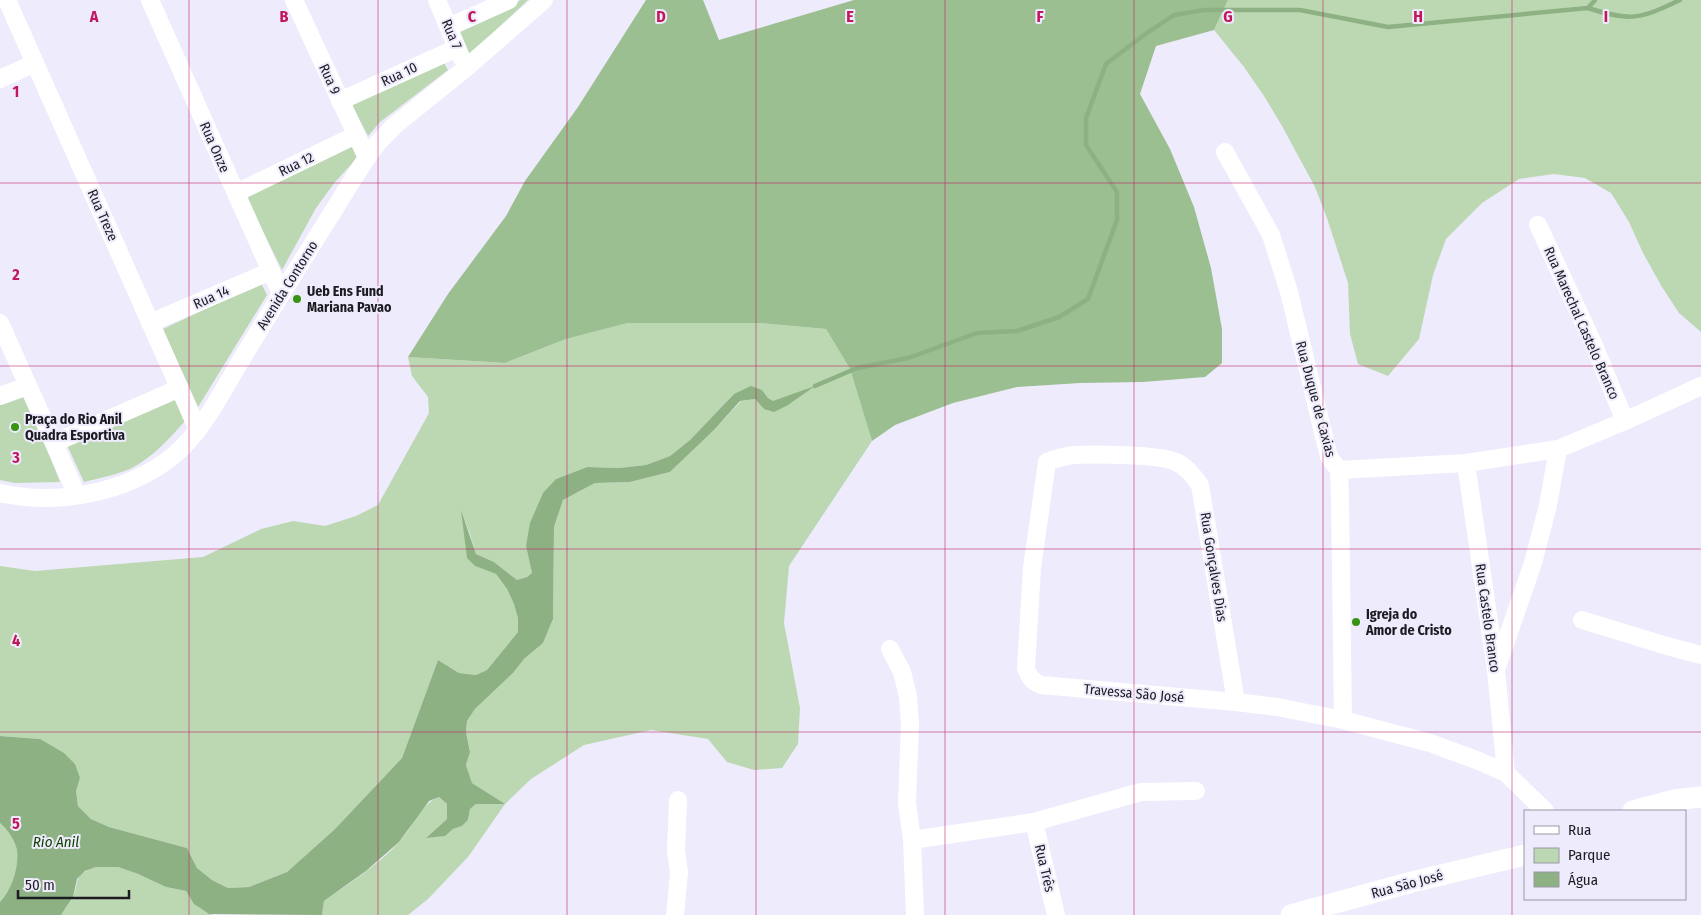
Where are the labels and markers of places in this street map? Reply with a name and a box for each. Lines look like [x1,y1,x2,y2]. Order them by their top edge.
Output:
place label: Ueb Ens Fund Mariana Pavao [307,283,392,316]
marker: Ueb Ens Fund Mariana Pavao [291,293,303,305]
place label: Praça do Rio Anil Quadra Esportiva [25,411,125,444]
marker: Praça do Rio Anil Quadra Esportiva [9,421,21,433]
place label: Igreja do Amor de Cristo [1365,606,1452,639]
marker: Igreja do Amor de Cristo [1350,616,1362,628]

